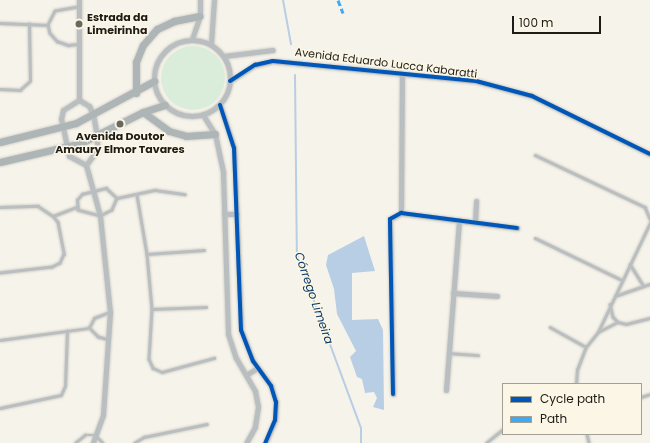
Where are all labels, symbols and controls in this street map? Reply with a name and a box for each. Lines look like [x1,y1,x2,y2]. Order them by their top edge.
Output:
scale bar [514,8,603,34]
place label: Estrada da Limeirinha [87,11,148,37]
text: 100 m [519,14,553,31]
marker: Estrada da Limeirinha [74,19,84,29]
street label: Avenida Eduardo Lucca Kabaratti [294,45,478,81]
marker: Avenida Doutor Amaury Elmor Tavares [115,119,125,129]
place label: Avenida Doutor Amaury Elmor Tavares [55,130,185,156]
water label: Córrego Limeira [292,250,336,346]
legend [502,383,642,435]
text: Cycle path [540,390,605,407]
text: Path [540,410,567,427]

